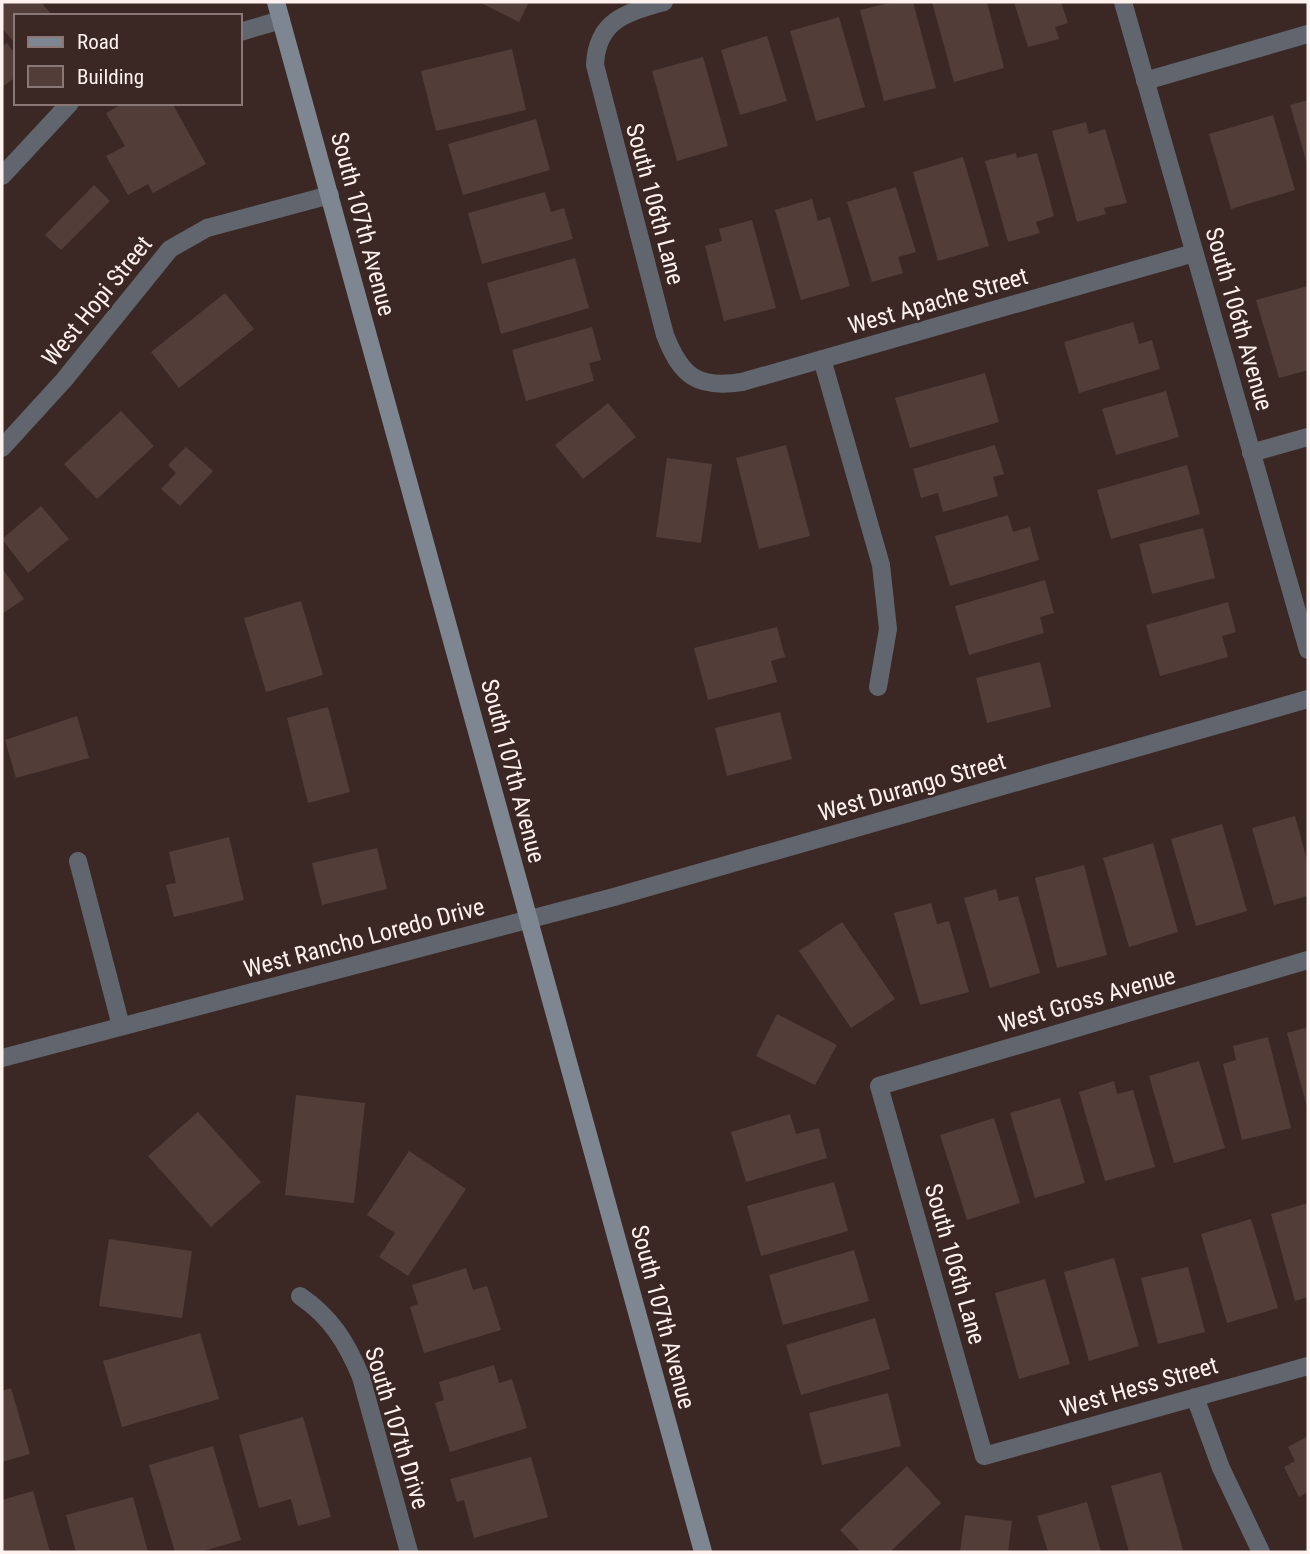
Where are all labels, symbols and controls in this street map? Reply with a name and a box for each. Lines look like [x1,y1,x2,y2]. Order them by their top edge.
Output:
legend [14,14,242,105]
text: Road [77,30,119,54]
text: Building [77,65,144,89]
street label: South 106th Lane [620,120,690,288]
street label: South 107th Avenue [325,129,401,319]
street label: South 106th Avenue [1199,224,1279,414]
street label: West Hopi Street [36,231,158,371]
street label: West Apache Street [845,262,1031,340]
street label: South 107th Avenue [475,676,551,866]
street label: West Durango Street [815,747,1009,827]
street label: West Rancho Loredo Drive [241,892,487,984]
street label: West Gross Avenue [995,961,1179,1039]
street label: South 106th Lane [919,1180,991,1348]
street label: South 107th Avenue [625,1222,701,1412]
street label: South 107th Drive [359,1344,435,1512]
street label: West Hess Street [1057,1351,1221,1423]

